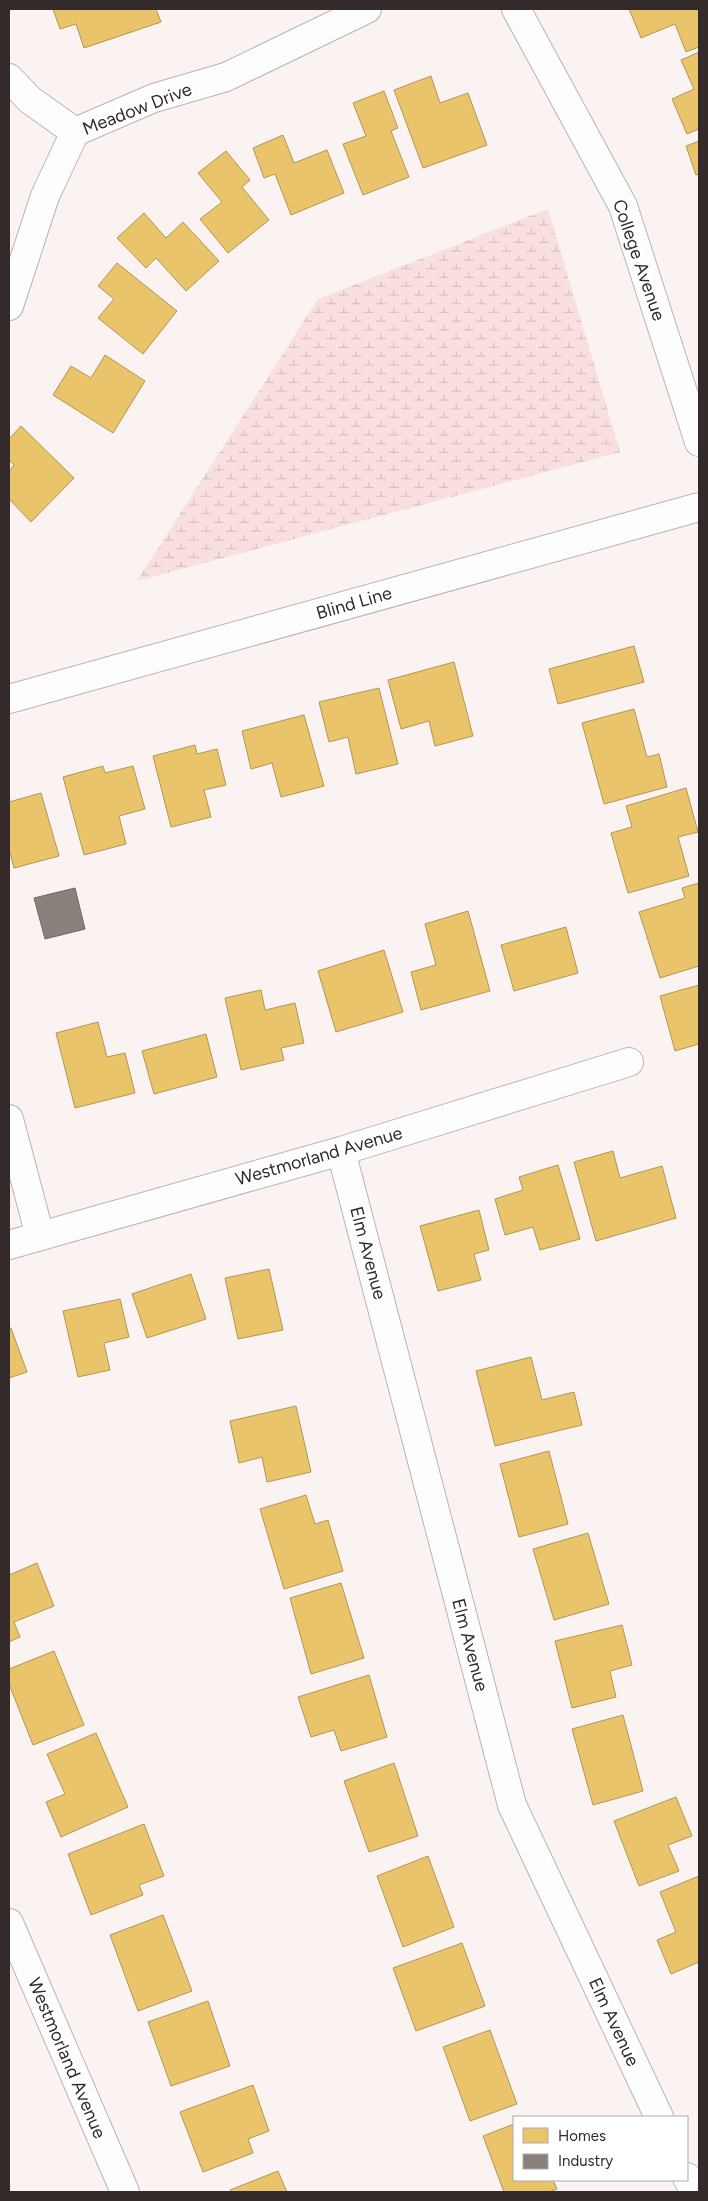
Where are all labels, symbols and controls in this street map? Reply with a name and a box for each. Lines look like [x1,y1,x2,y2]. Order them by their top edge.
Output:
street label: Meadow Drive [79,78,195,140]
street label: College Avenue [608,196,670,324]
street label: Blind Line [314,582,394,624]
street label: Westmorland Avenue [233,1122,405,1190]
street label: Elm Avenue [345,1204,391,1302]
street label: Elm Avenue [447,1596,493,1694]
street label: Westmorland Avenue [23,1974,111,2142]
street label: Elm Avenue [584,1974,644,2070]
legend [513,2116,688,2181]
text: Homes [558,2127,606,2145]
text: Industry [558,2152,613,2170]

